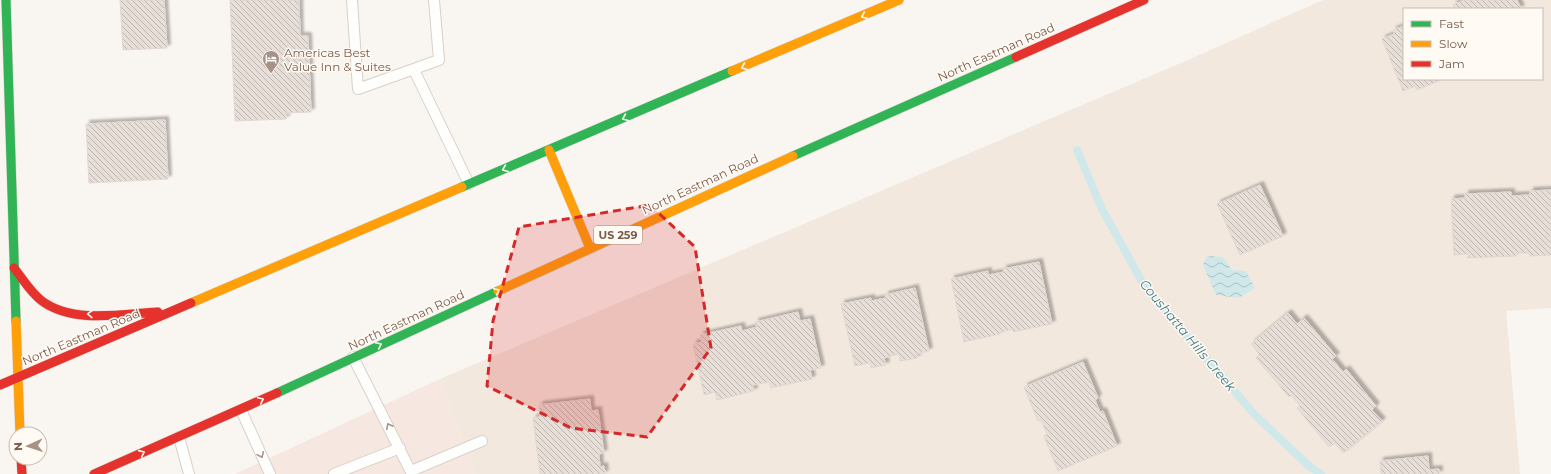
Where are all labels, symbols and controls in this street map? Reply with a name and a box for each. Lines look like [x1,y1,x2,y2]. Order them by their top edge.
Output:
legend [1403,8,1543,80]
one-way arrow [860,11,867,19]
text: Fast [1439,16,1464,31]
street label: North Eastman Road [935,19,1057,85]
text: Slow [1439,36,1468,51]
place label: Americas Best Value Inn & Suites [284,45,391,74]
hotel icon: Americas Best Value Inn & Suites [261,49,281,74]
text: Jam [1438,56,1465,71]
one-way arrow [741,62,749,70]
one-way arrow [621,113,629,121]
street label: North Eastman Road [639,150,761,218]
one-way arrow [502,164,510,172]
road number: US 259 [594,226,642,244]
water label: Coushatta Hills Creek [1137,276,1240,395]
street label: North Eastman Road [345,286,467,354]
one-way arrow [493,288,500,296]
street label: North Eastman Road [20,305,142,369]
one-way arrow [87,310,93,318]
one-way arrow [374,342,382,350]
one-way arrow [257,397,264,405]
one-way arrow [386,423,394,430]
north arrow [8,426,48,466]
text: N [11,442,25,451]
one-way arrow [139,450,146,458]
one-way arrow [256,450,264,458]

